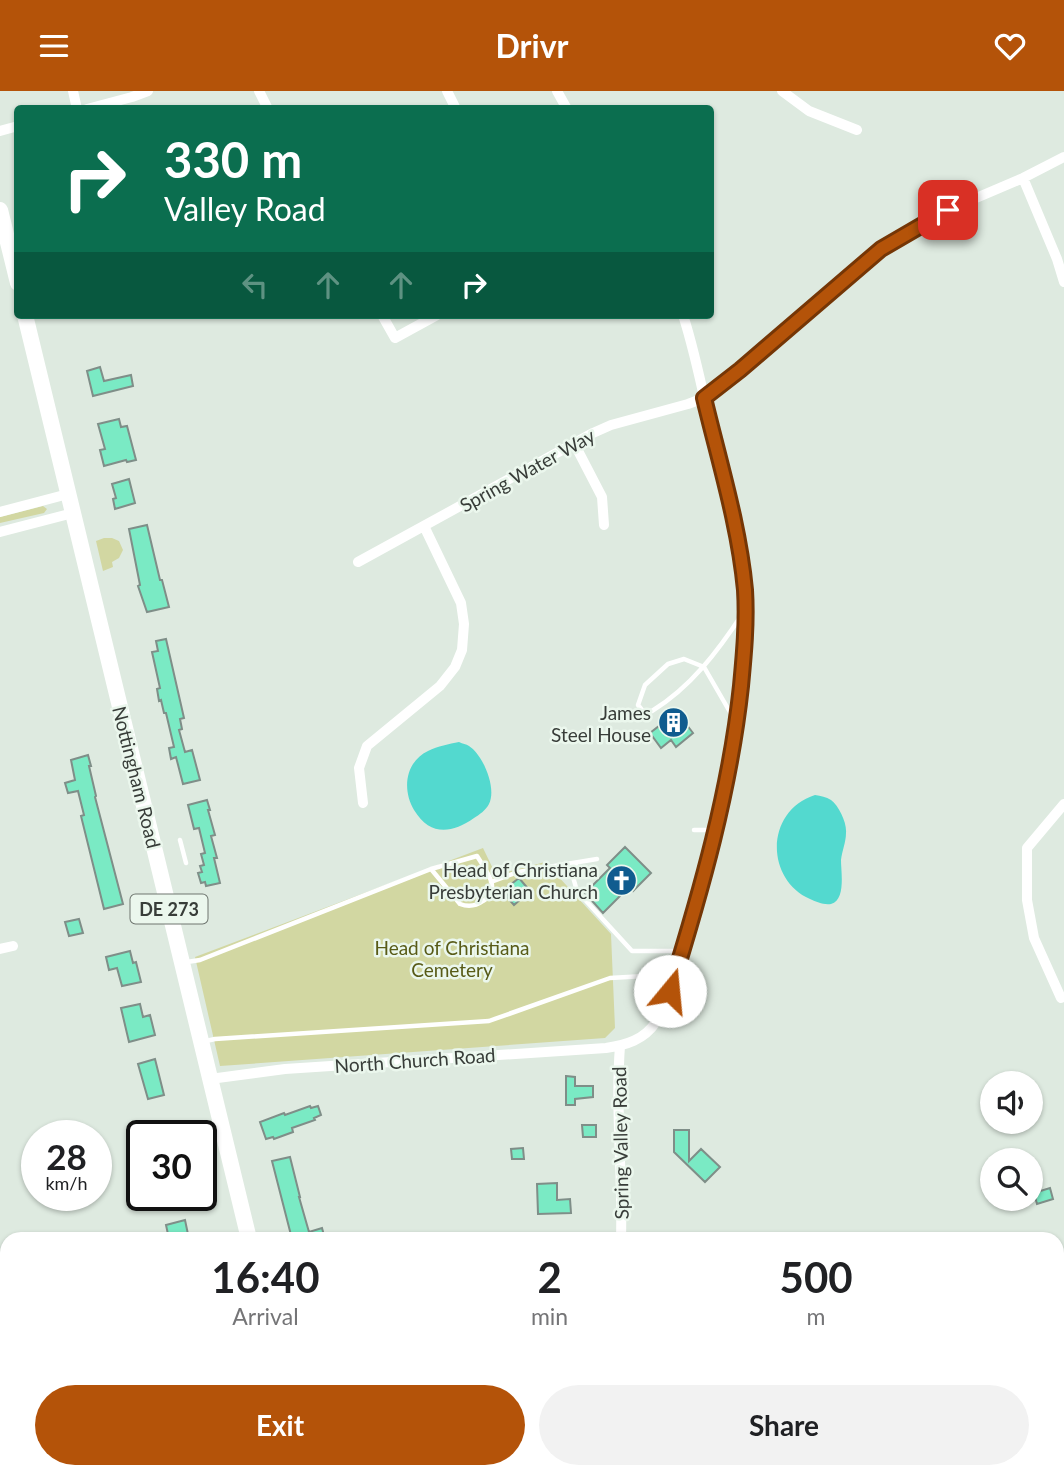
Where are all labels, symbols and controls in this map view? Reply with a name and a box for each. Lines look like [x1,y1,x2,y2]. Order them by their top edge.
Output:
text: Drivr [496,26,568,65]
icon: menu [35,27,73,65]
icon: heart [991,27,1029,65]
text: 330 m [164,130,302,188]
icon: right [49,133,140,224]
pin [918,180,978,240]
text: Valley Road [164,189,326,228]
icon: arrive [929,191,967,229]
icon: left [236,266,274,304]
icon: ahead [309,266,347,304]
icon: ahead [382,266,420,304]
icon: right [455,266,493,304]
street label: Spring Water Way [455,423,599,517]
place label: James Steel House [551,701,651,746]
street label: Nottingham Road [108,704,166,850]
building icon: James Steel House [657,706,691,740]
place label: Head of Christiana Presbyterian Church [429,858,598,903]
church icon: Head of Christiana Presbyterian Church [604,863,638,897]
road number: DE 273 [130,895,208,923]
park label: Head of Christiana Cemetery [374,936,530,981]
position arrow [633,954,707,1028]
street label: North Church Road [334,1043,496,1077]
street label: Spring Valley Road [607,1066,633,1220]
map controls [980,1071,1043,1211]
button: sound [980,1071,1043,1134]
speed limit sign: 30 [126,1120,217,1211]
text: 28 [46,1135,87,1177]
button: search [980,1148,1043,1211]
text: km/h [45,1172,88,1194]
text: 16:40 [211,1252,320,1302]
text: 2 [537,1252,562,1302]
text: 500 [780,1252,853,1302]
text: Arrival [232,1302,299,1330]
text: min [531,1302,568,1330]
text: m [807,1302,826,1330]
button: Exit [35,1385,525,1465]
button: Share [539,1385,1029,1465]

